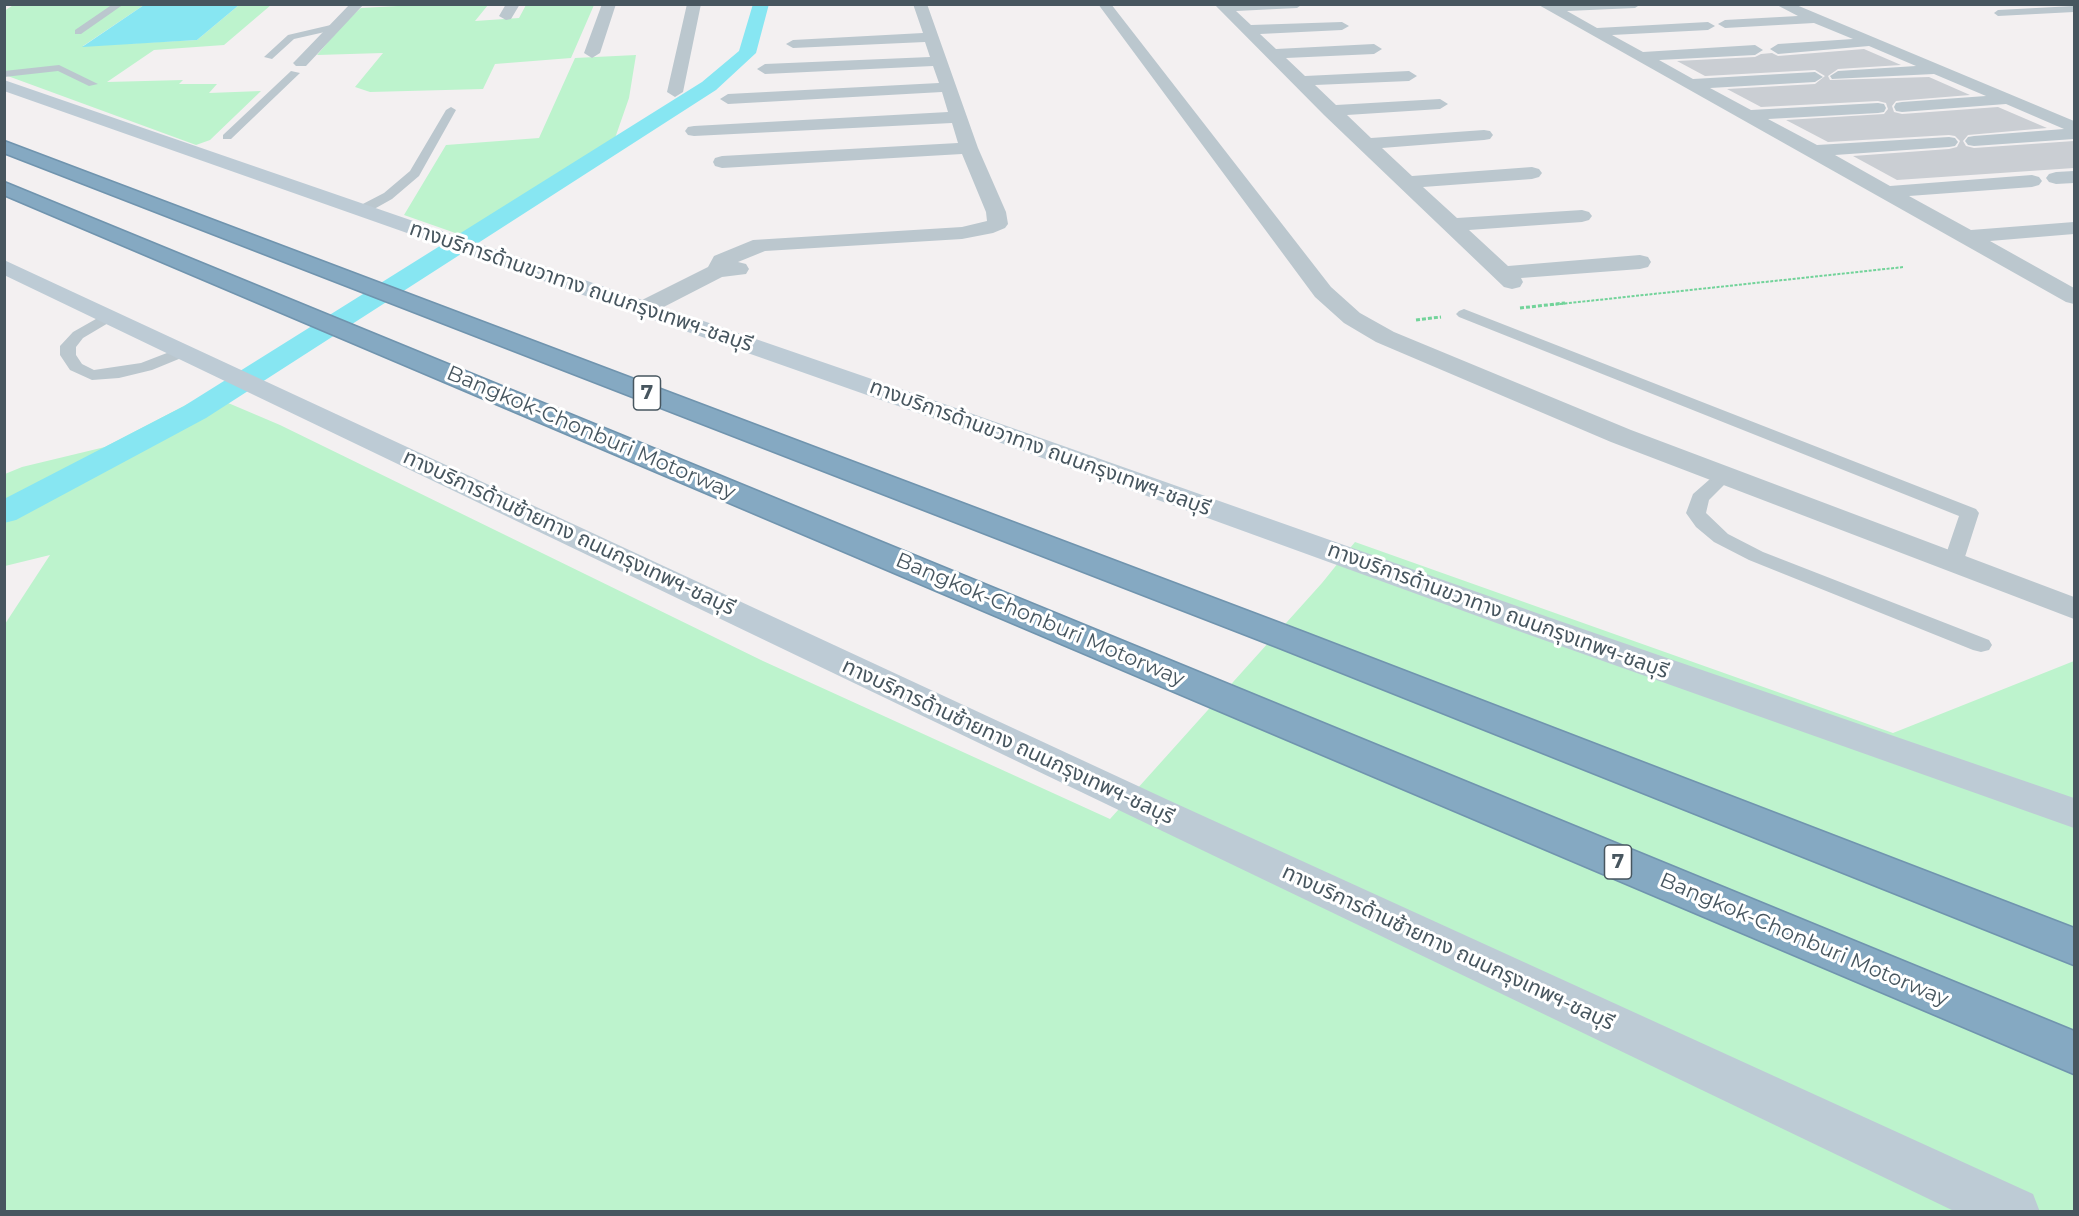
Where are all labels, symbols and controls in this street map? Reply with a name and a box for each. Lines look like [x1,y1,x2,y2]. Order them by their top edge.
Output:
street label: ทางบริการด้านขวาทาง ถนนกรุงเทพฯ-ชลบุรี [406,216,756,358]
street label: Bangkok-Chonburi Motorway [443,361,739,505]
street label: ทางบริการด้านขวาทาง ถนนกรุงเทพฯ-ชลบุรี [866,374,1214,522]
road number: 7 [634,376,660,410]
street label: ทางบริการด้านซ้ายทาง ถนนกรุงเทพฯ-ชลบุรี [399,445,739,621]
street label: ทางบริการด้านขวาทาง ถนนกรุงเทพฯ-ชลบุรี [1324,537,1672,685]
street label: Bangkok-Chonburi Motorway [892,548,1188,692]
street label: ทางบริการด้านซ้ายทาง ถนนกรุงเทพฯ-ชลบุรี [838,654,1178,830]
road number: 7 [1604,845,1632,879]
street label: ทางบริการด้านซ้ายทาง ถนนกรุงเทพฯ-ชลบุรี [1278,860,1618,1036]
street label: Bangkok-Chonburi Motorway [1656,868,1952,1012]

